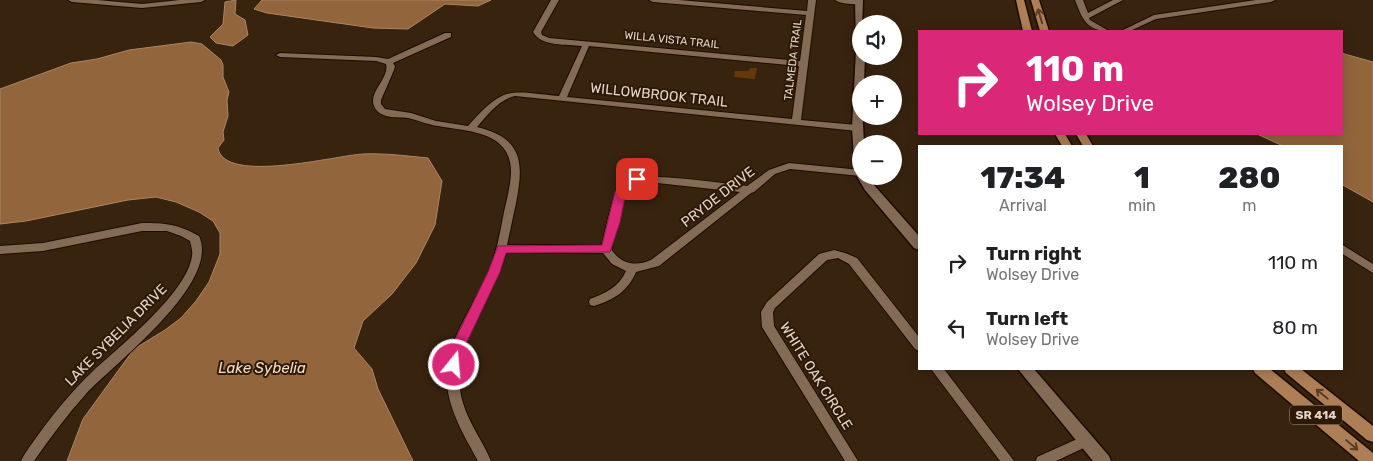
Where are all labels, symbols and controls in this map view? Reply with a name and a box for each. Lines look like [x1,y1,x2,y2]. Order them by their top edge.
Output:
one-way arrow [1035,8,1044,24]
map controls [852,15,902,185]
button: sound [852,15,902,65]
street label: TALMEDA TRAIL [782,19,804,101]
street label: WILLA VISTA TRAIL [624,29,720,51]
text: 110 m [1026,48,1124,90]
icon: right [943,50,1008,115]
button: + [852,75,902,125]
street label: WILLOWBROOK TRAIL [589,79,729,111]
text: Wolsey Drive [1026,90,1154,117]
button: − [852,135,902,185]
pin [616,158,658,200]
text: 17:34 [981,160,1065,196]
text: 1 [1134,160,1150,196]
text: 280 [1218,160,1280,196]
street label: PRYDE DRIVE [678,163,758,231]
icon: arrive [623,165,651,193]
text: Arrival [999,196,1047,215]
text: min [1128,196,1156,215]
text: m [1242,196,1256,215]
text: Turn right [986,242,1081,265]
icon: right [943,249,971,277]
text: 110 m [1268,251,1318,274]
text: Wolsey Drive [986,265,1079,284]
street label: LAKE SYBELIA DRIVE [61,280,171,390]
text: Turn left [986,307,1068,330]
icon: left [943,314,971,342]
text: 80 m [1272,316,1318,339]
street label: WHITE OAK CIRCLE [776,319,856,433]
text: Wolsey Drive [986,330,1079,349]
position arrow [427,338,479,390]
water label: Lake Sybelia [218,359,306,377]
one-way arrow [1315,388,1328,399]
road number: SR 414 [1290,406,1342,424]
one-way arrow [1345,439,1358,450]

